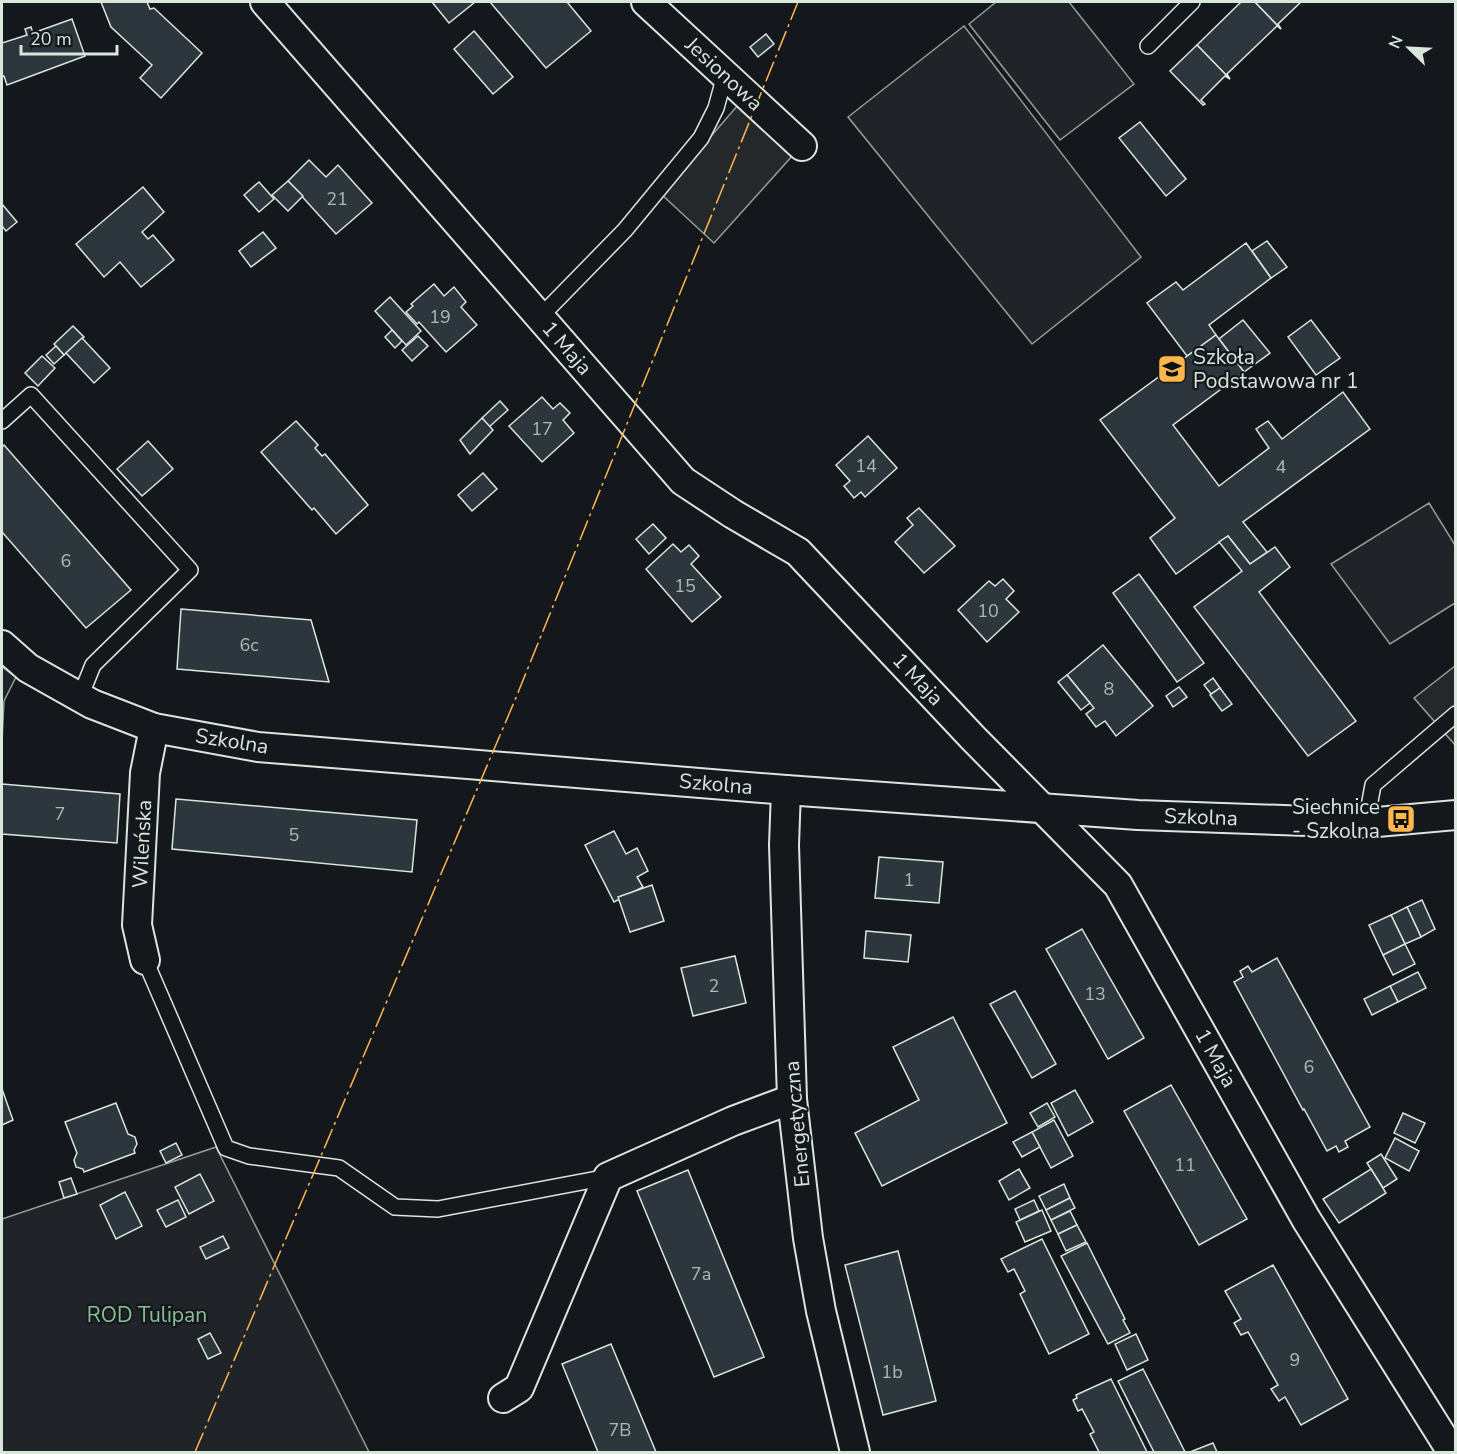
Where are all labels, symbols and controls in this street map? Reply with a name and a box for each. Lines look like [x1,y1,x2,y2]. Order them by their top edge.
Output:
scale bar [21,18,117,56]
north arrow [1379,18,1439,78]
text: 20 m [30,27,72,51]
street label: Jesionowa [678,30,769,117]
text: N [1384,32,1409,52]
house number: 21 [326,187,348,211]
house number: 19 [429,305,451,329]
street label: 1 Maja [536,315,598,381]
place label: Szkoła Podstawowa nr 1 [1193,343,1359,395]
school or university icon: Szkoła Podstawowa nr 1 [1156,353,1188,385]
house number: 17 [531,417,553,441]
house number: 14 [855,454,877,478]
house number: 4 [1276,455,1287,479]
house number: 6 [61,549,71,573]
house number: 15 [674,574,696,598]
house number: 10 [977,599,999,623]
house number: 6c [239,633,259,657]
street label: 1 Maja [886,646,950,712]
house number: 8 [1104,677,1114,701]
street label: Szkolna [193,721,271,761]
street label: Szkolna [678,767,754,801]
place label: Siechnice - Szkolna [1292,793,1380,845]
street label: Wileńska [126,799,158,889]
house number: 7 [55,802,65,826]
street label: Szkolna [1164,802,1238,832]
bus stop icon: Siechnice - Szkolna [1385,803,1417,835]
house number: 5 [289,823,299,847]
house number: 1 [904,868,914,892]
house number: 2 [709,974,719,998]
house number: 13 [1084,982,1106,1006]
street label: 1 Maja [1188,1024,1244,1092]
house number: 6 [1304,1055,1314,1079]
street label: Energetyczna [778,1060,816,1188]
house number: 11 [1174,1153,1196,1177]
house number: 7a [691,1262,711,1286]
park label: ROD Tulipan [87,1301,207,1329]
house number: 9 [1290,1348,1300,1372]
house number: 1b [881,1360,903,1384]
house number: 7B [609,1418,631,1442]

